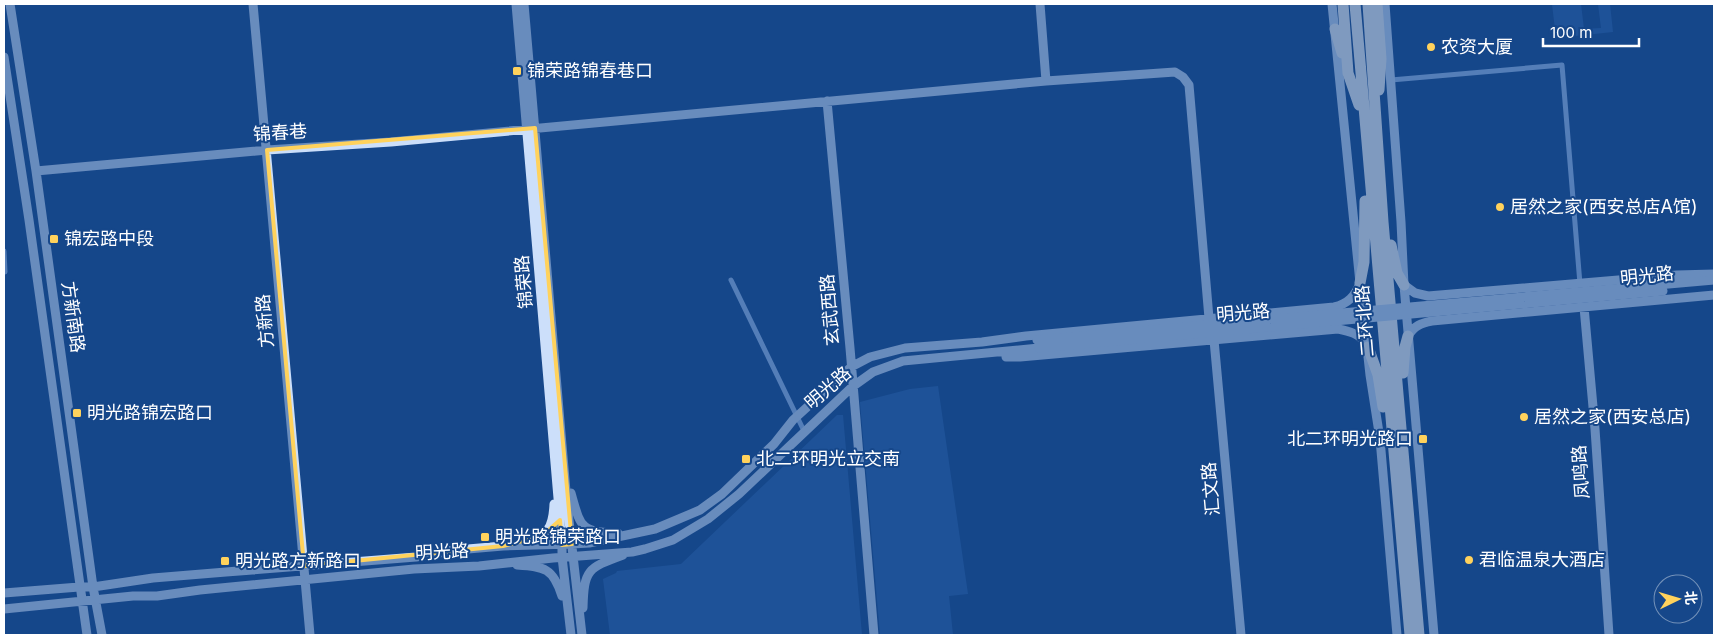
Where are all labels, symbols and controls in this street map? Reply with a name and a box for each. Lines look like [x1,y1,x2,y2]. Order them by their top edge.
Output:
scale bar [1543,15,1639,47]
text: 100 m [1550,23,1592,42]
place label: 农资大厦 [1441,36,1513,57]
marker: 农资大厦 [1425,41,1437,53]
place label: 锦荣路锦春巷口 [527,60,653,81]
marker: 锦荣路锦春巷口 [511,65,523,77]
street label: 锦春巷 [252,120,308,145]
place label: 居然之家(西安总店A馆) [1510,196,1698,217]
marker: 居然之家(西安总店A馆) [1494,201,1506,213]
place label: 锦宏路中段 [64,228,154,249]
marker: 锦宏路中段 [48,233,60,245]
street label: 锦荣路 [511,254,536,310]
street label: 明光路 [1619,262,1675,289]
street label: 玄武西路 [816,273,843,347]
street label: 方新南路 [58,280,89,354]
street label: 二环北路 [1351,284,1378,358]
street label: 方新路 [252,293,277,349]
street label: 明光路 [1215,300,1271,325]
street label: 明光路 [800,362,855,413]
place label: 明光路锦宏路口 [87,402,213,423]
place label: 居然之家(西安总店) [1534,406,1691,427]
marker: 明光路锦宏路口 [71,407,83,419]
marker: 居然之家(西安总店) [1518,411,1530,423]
place label: 北二环明光路口 [1287,428,1413,449]
marker: 北二环明光路口 [1417,433,1429,445]
street label: 凤鸣路 [1568,444,1593,500]
place label: 北二环明光立交南 [756,448,900,469]
marker: 北二环明光立交南 [740,453,752,465]
street label: 汇文路 [1198,461,1223,517]
place label: 明光路锦荣路口 [495,526,621,547]
marker: 明光路锦荣路口 [479,531,491,543]
street label: 明光路 [414,540,469,563]
place label: 君临温泉大酒店 [1479,549,1605,570]
place label: 明光路方新路口 [235,550,361,571]
marker: 君临温泉大酒店 [1463,554,1475,566]
marker: 明光路方新路口 [219,555,231,567]
north arrow [1653,574,1703,624]
text: 北 [1682,590,1701,606]

